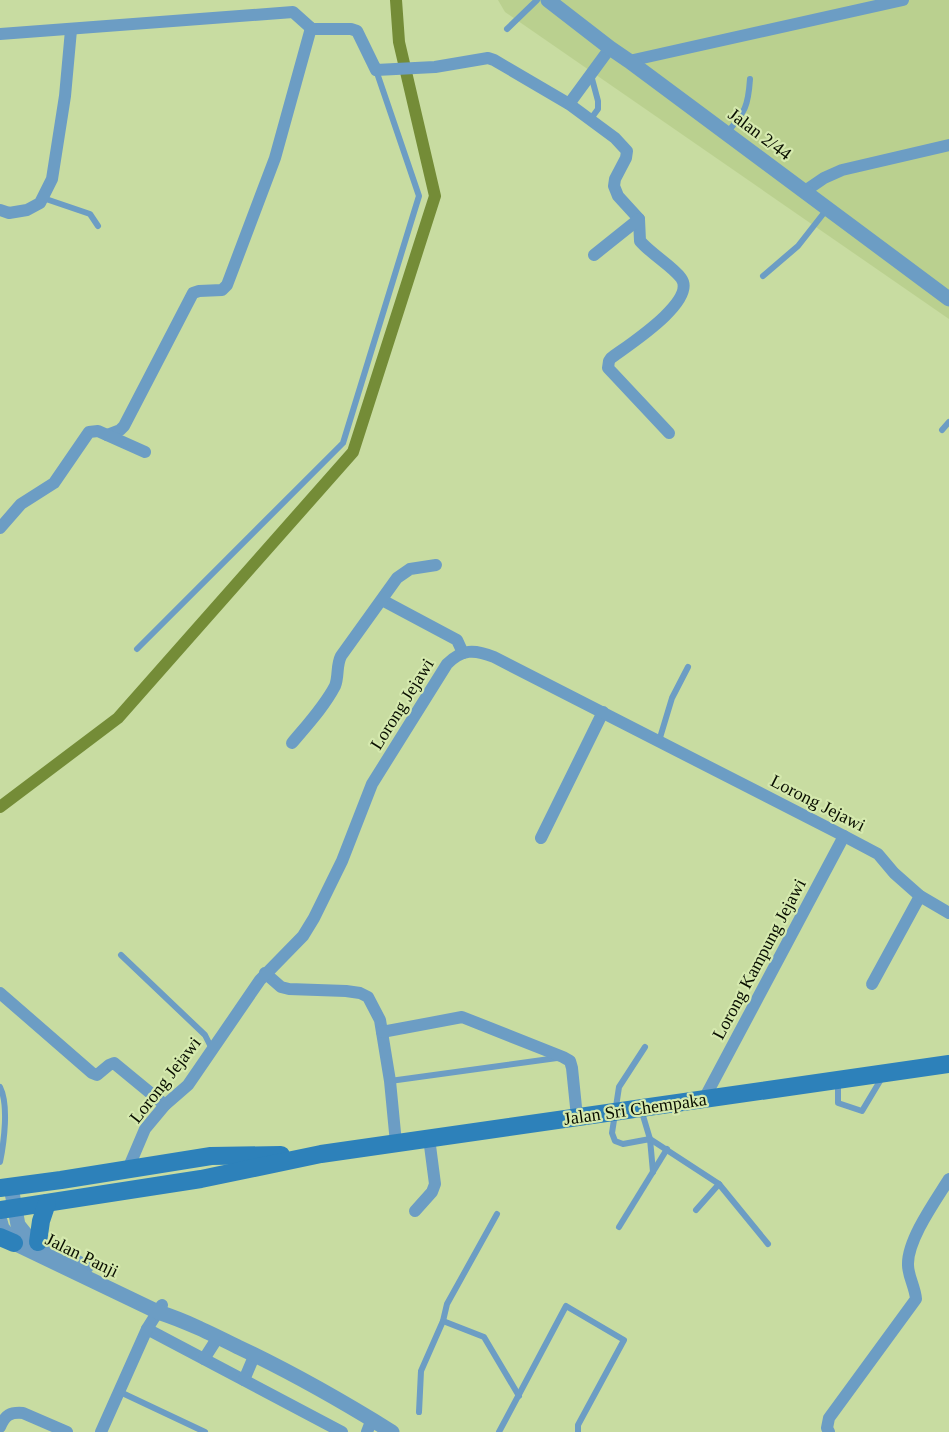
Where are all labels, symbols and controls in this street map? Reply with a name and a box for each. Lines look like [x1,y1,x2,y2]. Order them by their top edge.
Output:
street label: Jalan 2/44 [725,104,795,164]
street label: Lorong Jejawi [366,655,438,753]
street label: Lorong Jejawi [767,771,869,835]
street label: Lorong Kampung Jejawi [708,875,810,1043]
street label: Lorong Jejawi [125,1033,205,1127]
street label: Jalan Sri Chempaka [562,1089,708,1129]
street label: Jalan Panji [42,1229,122,1281]

